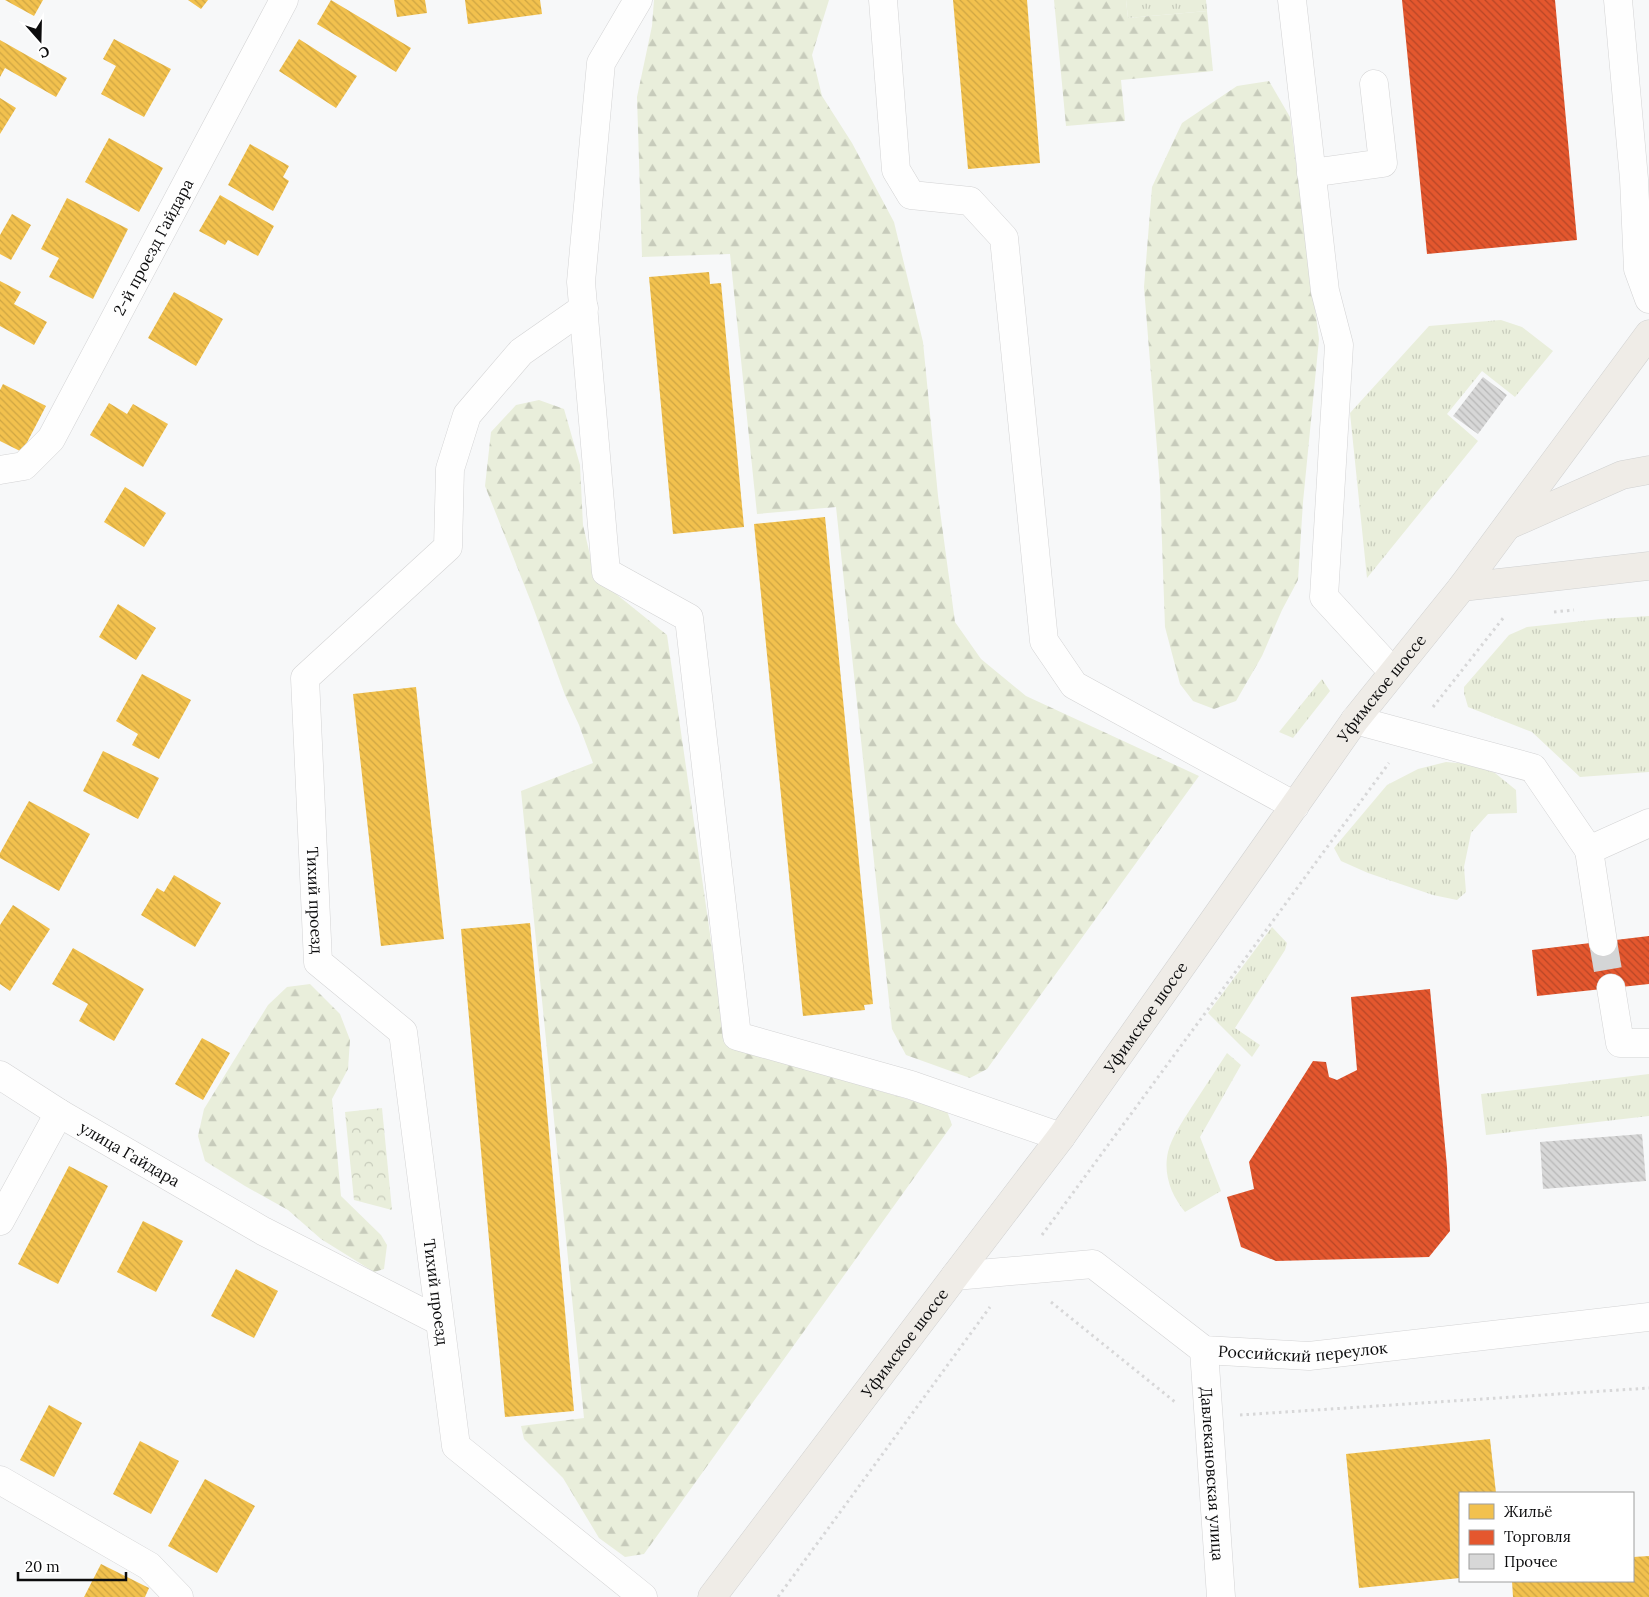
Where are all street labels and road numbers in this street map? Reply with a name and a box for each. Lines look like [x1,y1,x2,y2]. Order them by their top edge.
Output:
street label: 2-й проезд Гайдара [109,175,197,319]
street label: Уфимское шоссе [1332,630,1430,747]
street label: Тихий проезд [303,846,328,955]
street label: Уфимское шоссе [1099,957,1192,1078]
street label: улица Гайдара [76,1117,184,1191]
street label: Тихий проезд [420,1238,453,1347]
street label: Уфимское шоссе [856,1284,952,1402]
street label: Российский переулок [1217,1337,1389,1366]
street label: Давлекановская улица [1197,1386,1228,1562]

